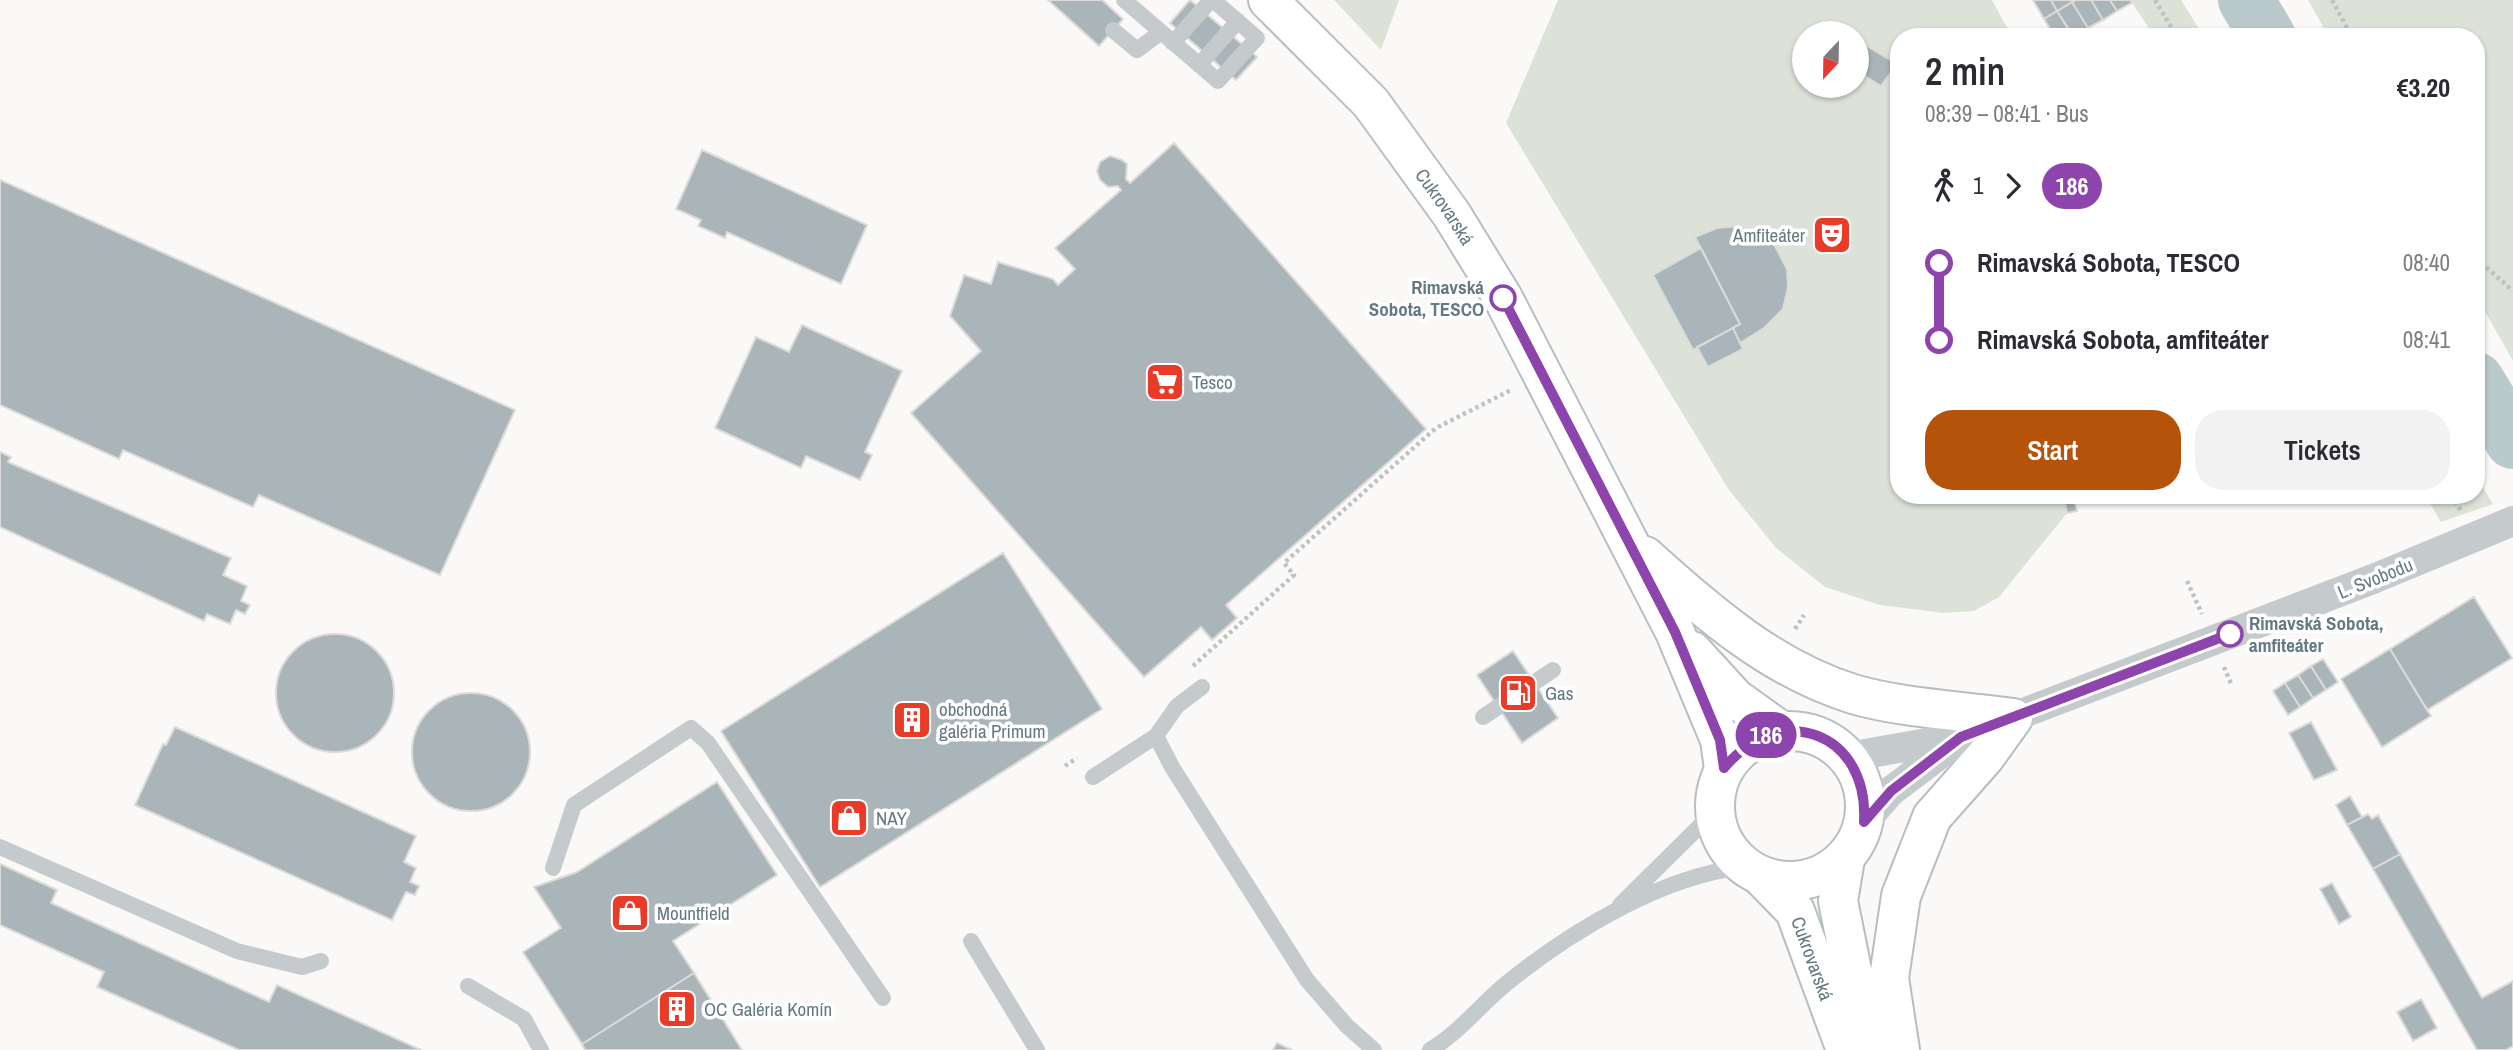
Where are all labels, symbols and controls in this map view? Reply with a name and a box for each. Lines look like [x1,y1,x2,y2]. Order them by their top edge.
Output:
north arrow [1792,21,1869,98]
map controls [1792,21,1869,98]
text: 2 min [1925,46,2005,97]
text: €3.20 [2397,70,2450,105]
text: 08:39 – 08:41 · Bus [1925,98,2089,129]
street label: Cukrovarská [1409,163,1480,250]
icon: walk [1925,167,1963,205]
icon: forward [1994,167,2032,205]
text: 1 [1973,170,1984,201]
text: 186 [2056,170,2088,202]
theatre icon: Amfiteáter [1811,214,1853,256]
place label: Amfiteáter [1732,222,1806,248]
text: Rimavská Sobota, TESCO [1977,245,2240,280]
text: 08:40 [2403,247,2450,278]
place label: Rimavská Sobota, TESCO [1369,274,1484,322]
marker: Rimavská Sobota, TESCO [1490,285,1516,311]
text: Rimavská Sobota, amfiteáter [1977,322,2269,357]
text: 08:41 [2403,324,2450,355]
supermarket icon: Tesco [1144,361,1186,403]
place label: Tesco [1192,369,1233,395]
button: Start [1925,410,2181,490]
button: Tickets [2195,410,2450,490]
street label: L. Svobodu [2334,551,2416,605]
place label: Rimavská Sobota, amfiteáter [2249,610,2383,658]
marker: Rimavská Sobota, amfiteáter [2217,621,2243,647]
fuel station icon: Gas [1497,672,1539,714]
place label: Gas [1545,680,1574,706]
place label: obchodná galéria Primum [939,696,1046,744]
building icon: obchodná galéria Primum [891,699,933,741]
line badge: 186 [1726,712,1806,758]
text: 186 [1750,719,1782,751]
shop icon: NAY [828,797,870,839]
place label: NAY [876,805,908,831]
shop icon: Mountfield [609,892,651,934]
place label: Mountfield [657,900,730,926]
street label: Cukrovarská [1785,913,1840,1004]
building icon: OC Galéria Komín [656,988,698,1030]
place label: OC Galéria Komín [704,996,832,1022]

